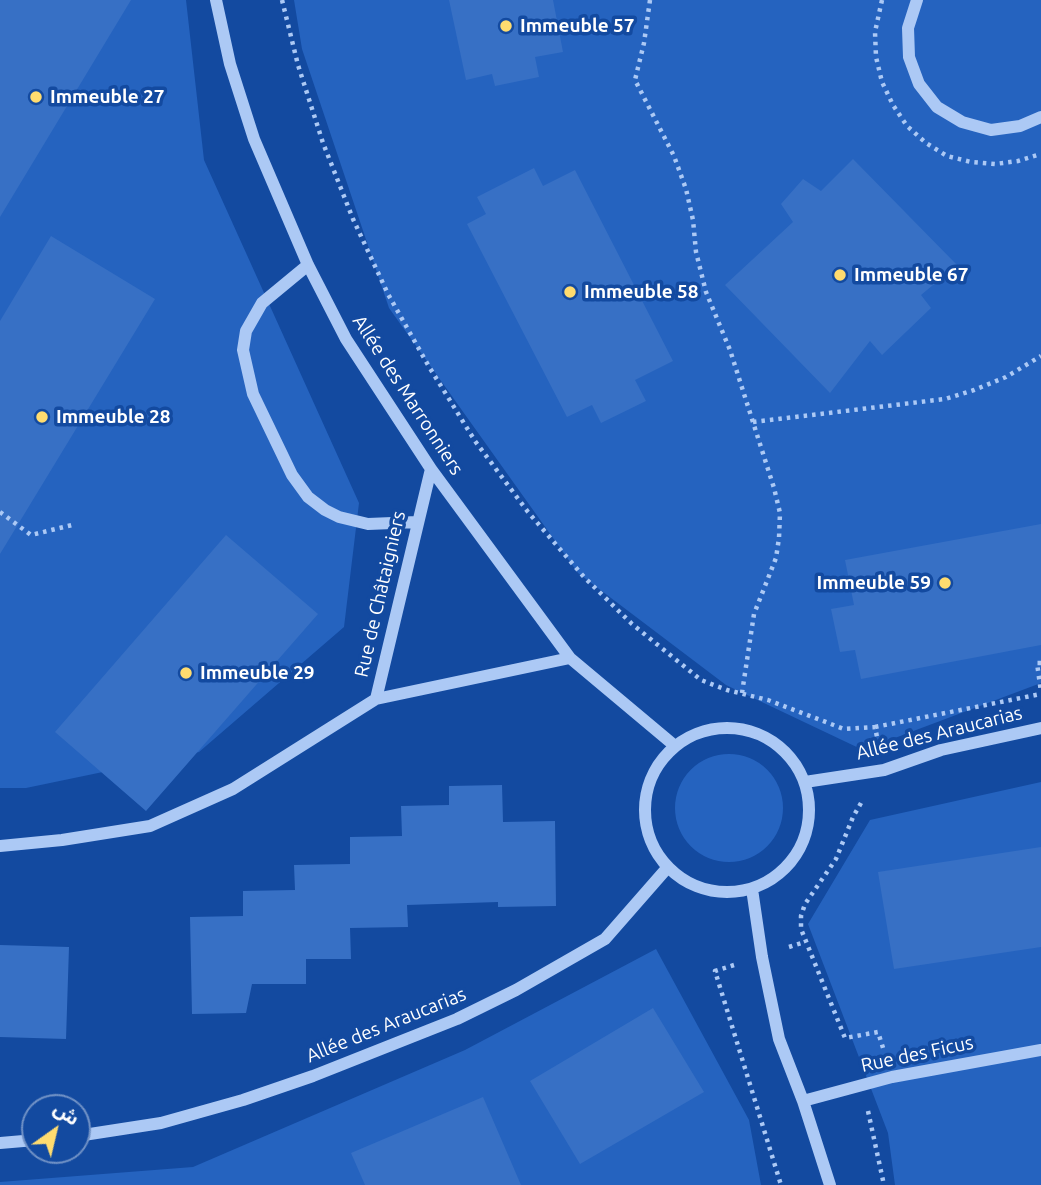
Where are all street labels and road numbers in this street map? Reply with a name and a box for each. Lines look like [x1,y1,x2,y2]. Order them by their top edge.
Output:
street label: Allée des Marronniers [348,311,468,479]
street label: Rue de Châtaigniers [350,509,410,679]
street label: Allée des Araucarias [854,701,1024,765]
street label: Allée des Araucarias [303,983,469,1067]
street label: Rue des Ficus [859,1031,975,1077]

